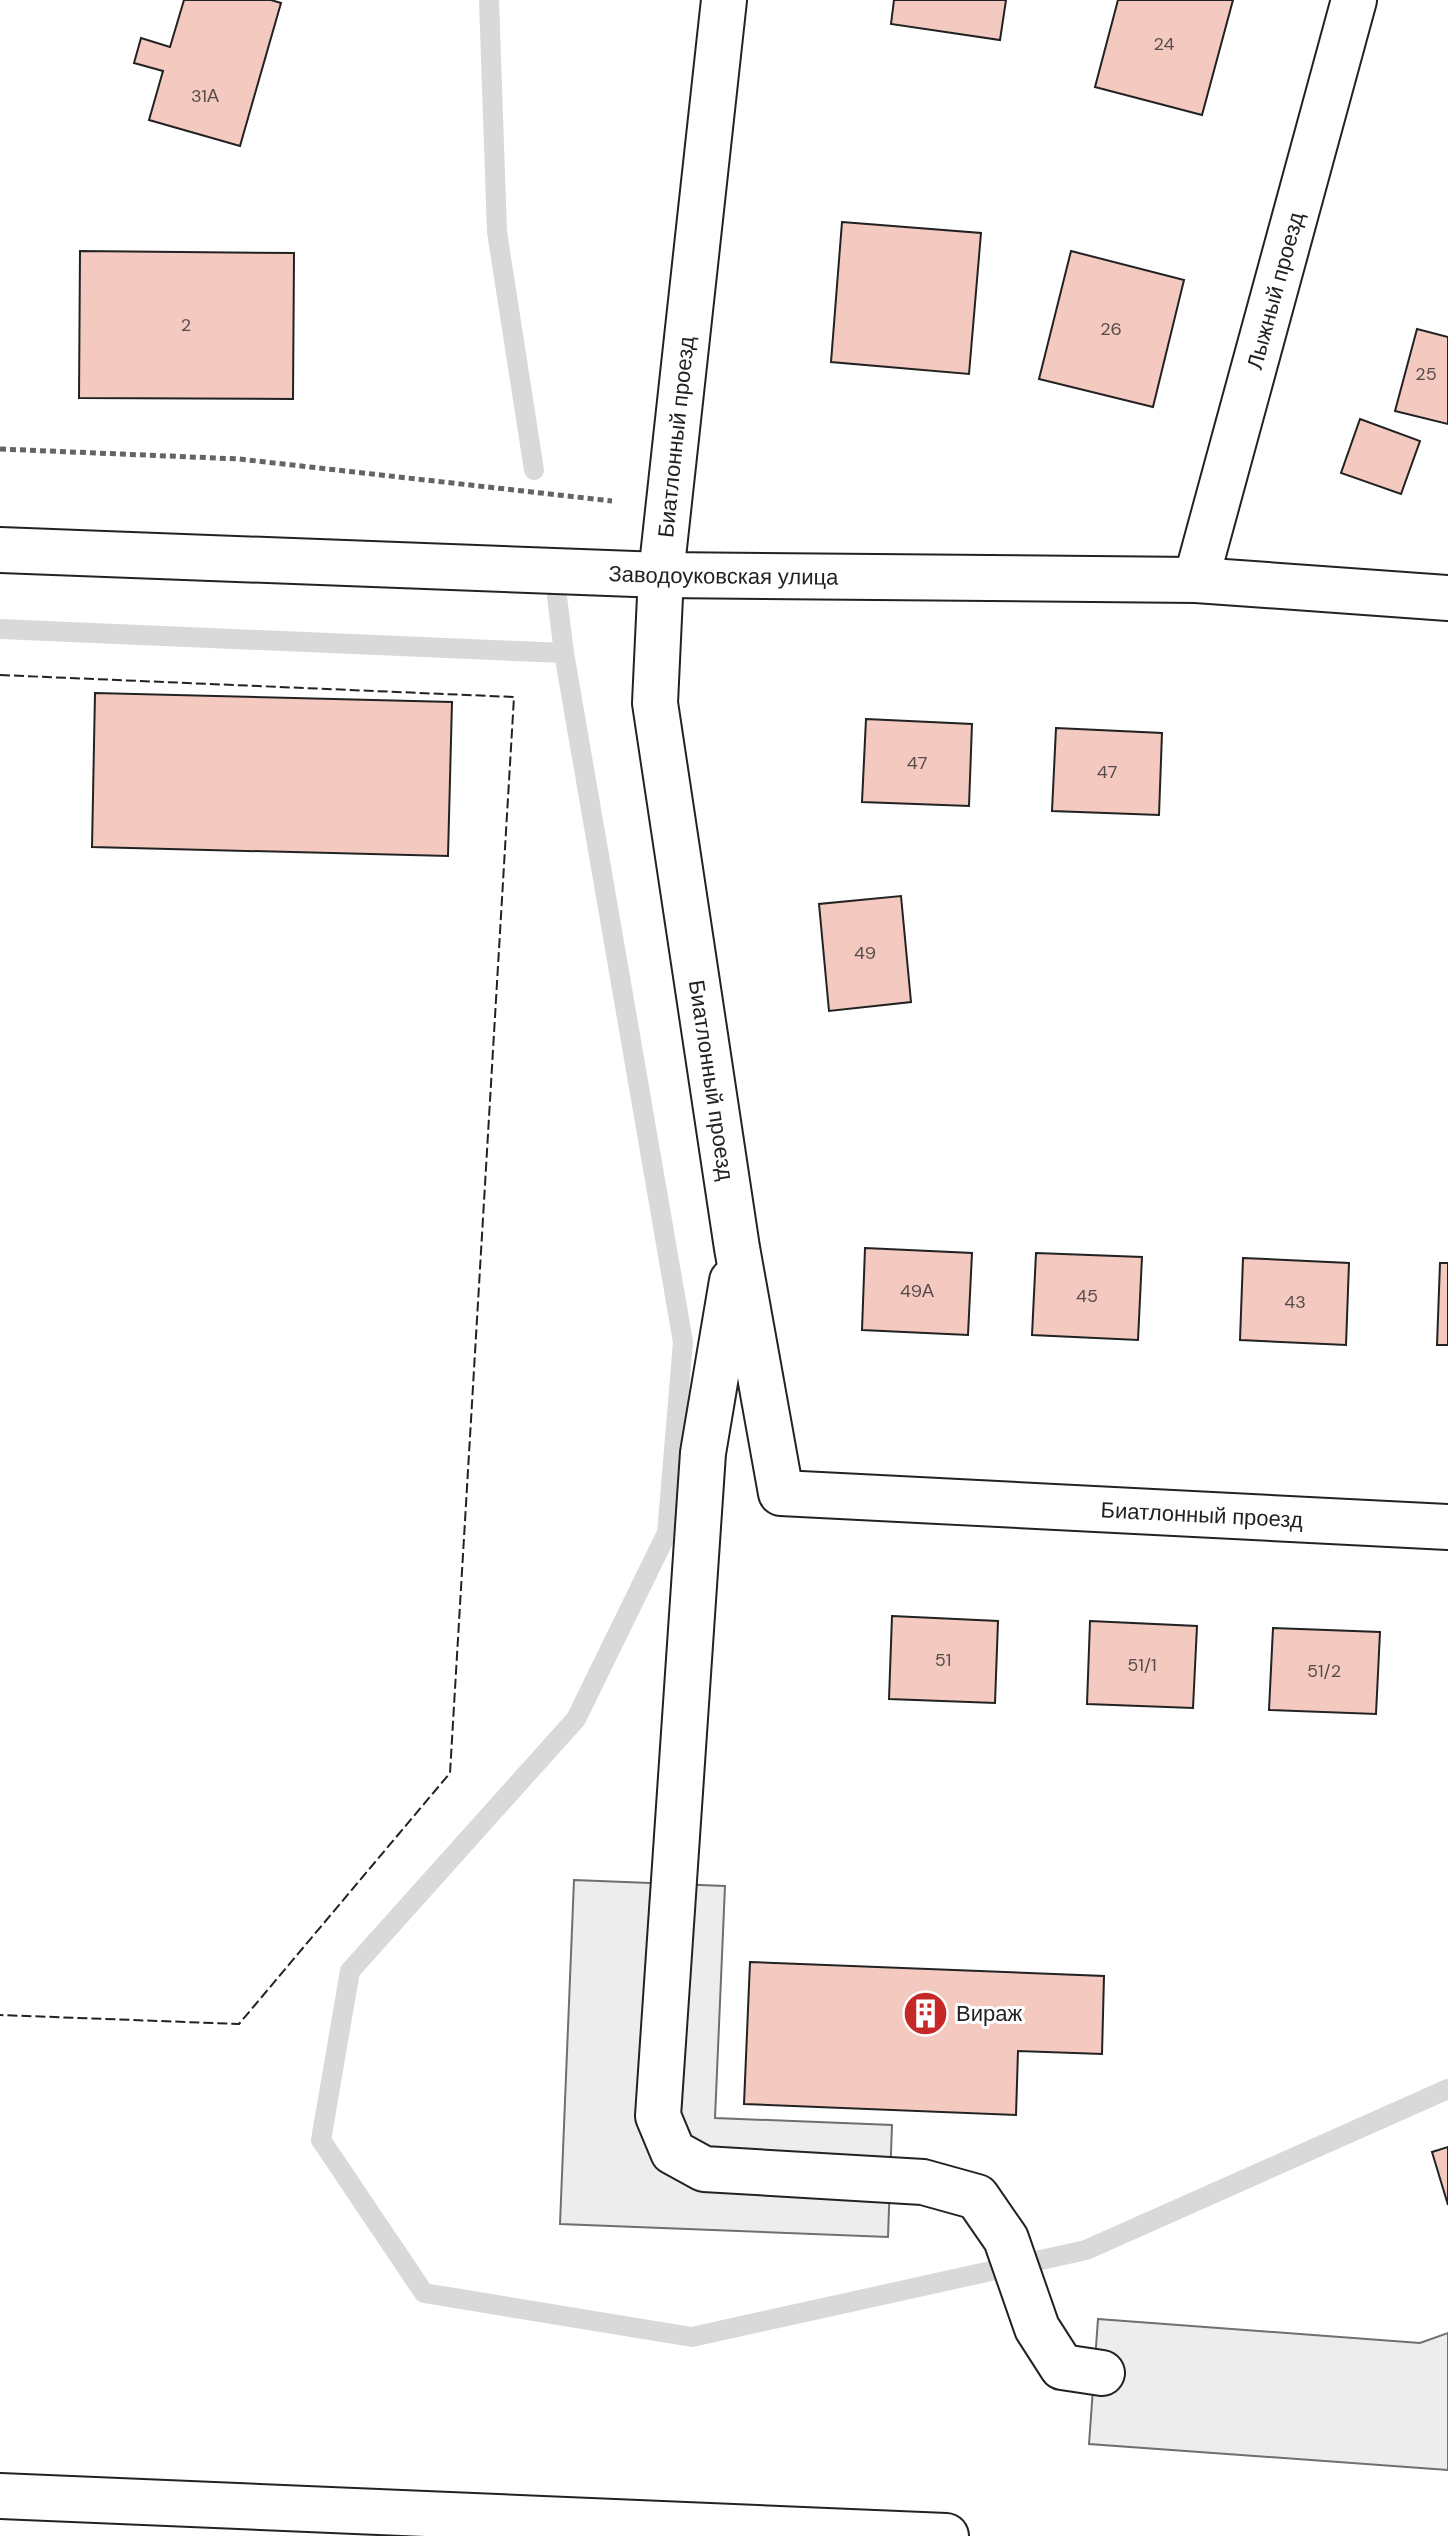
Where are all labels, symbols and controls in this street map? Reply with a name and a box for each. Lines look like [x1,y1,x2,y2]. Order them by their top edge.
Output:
house number: 24 [1154,32,1175,56]
house number: 31А [191,84,219,108]
street label: Лыжный проезд [1240,209,1310,372]
house number: 2 [181,313,191,337]
house number: 26 [1100,317,1122,341]
street label: Биатлонный проезд [651,335,701,539]
house number: 25 [1415,362,1437,386]
street label: Заводоуковская улица [608,559,839,591]
house number: 47 [907,751,927,775]
house number: 47 [1097,760,1117,784]
house number: 49 [854,941,876,965]
street label: Биатлонный проезд [682,978,741,1183]
house number: 49А [900,1279,934,1303]
house number: 45 [1076,1284,1098,1308]
house number: 43 [1284,1290,1306,1314]
street label: Биатлонный проезд [1100,1495,1304,1534]
house number: 51 [935,1648,951,1672]
house number: 51/1 [1127,1653,1157,1677]
house number: 51/2 [1307,1659,1341,1683]
building icon: Вираж [901,1989,949,2037]
place label: Вираж [956,1999,1022,2028]

